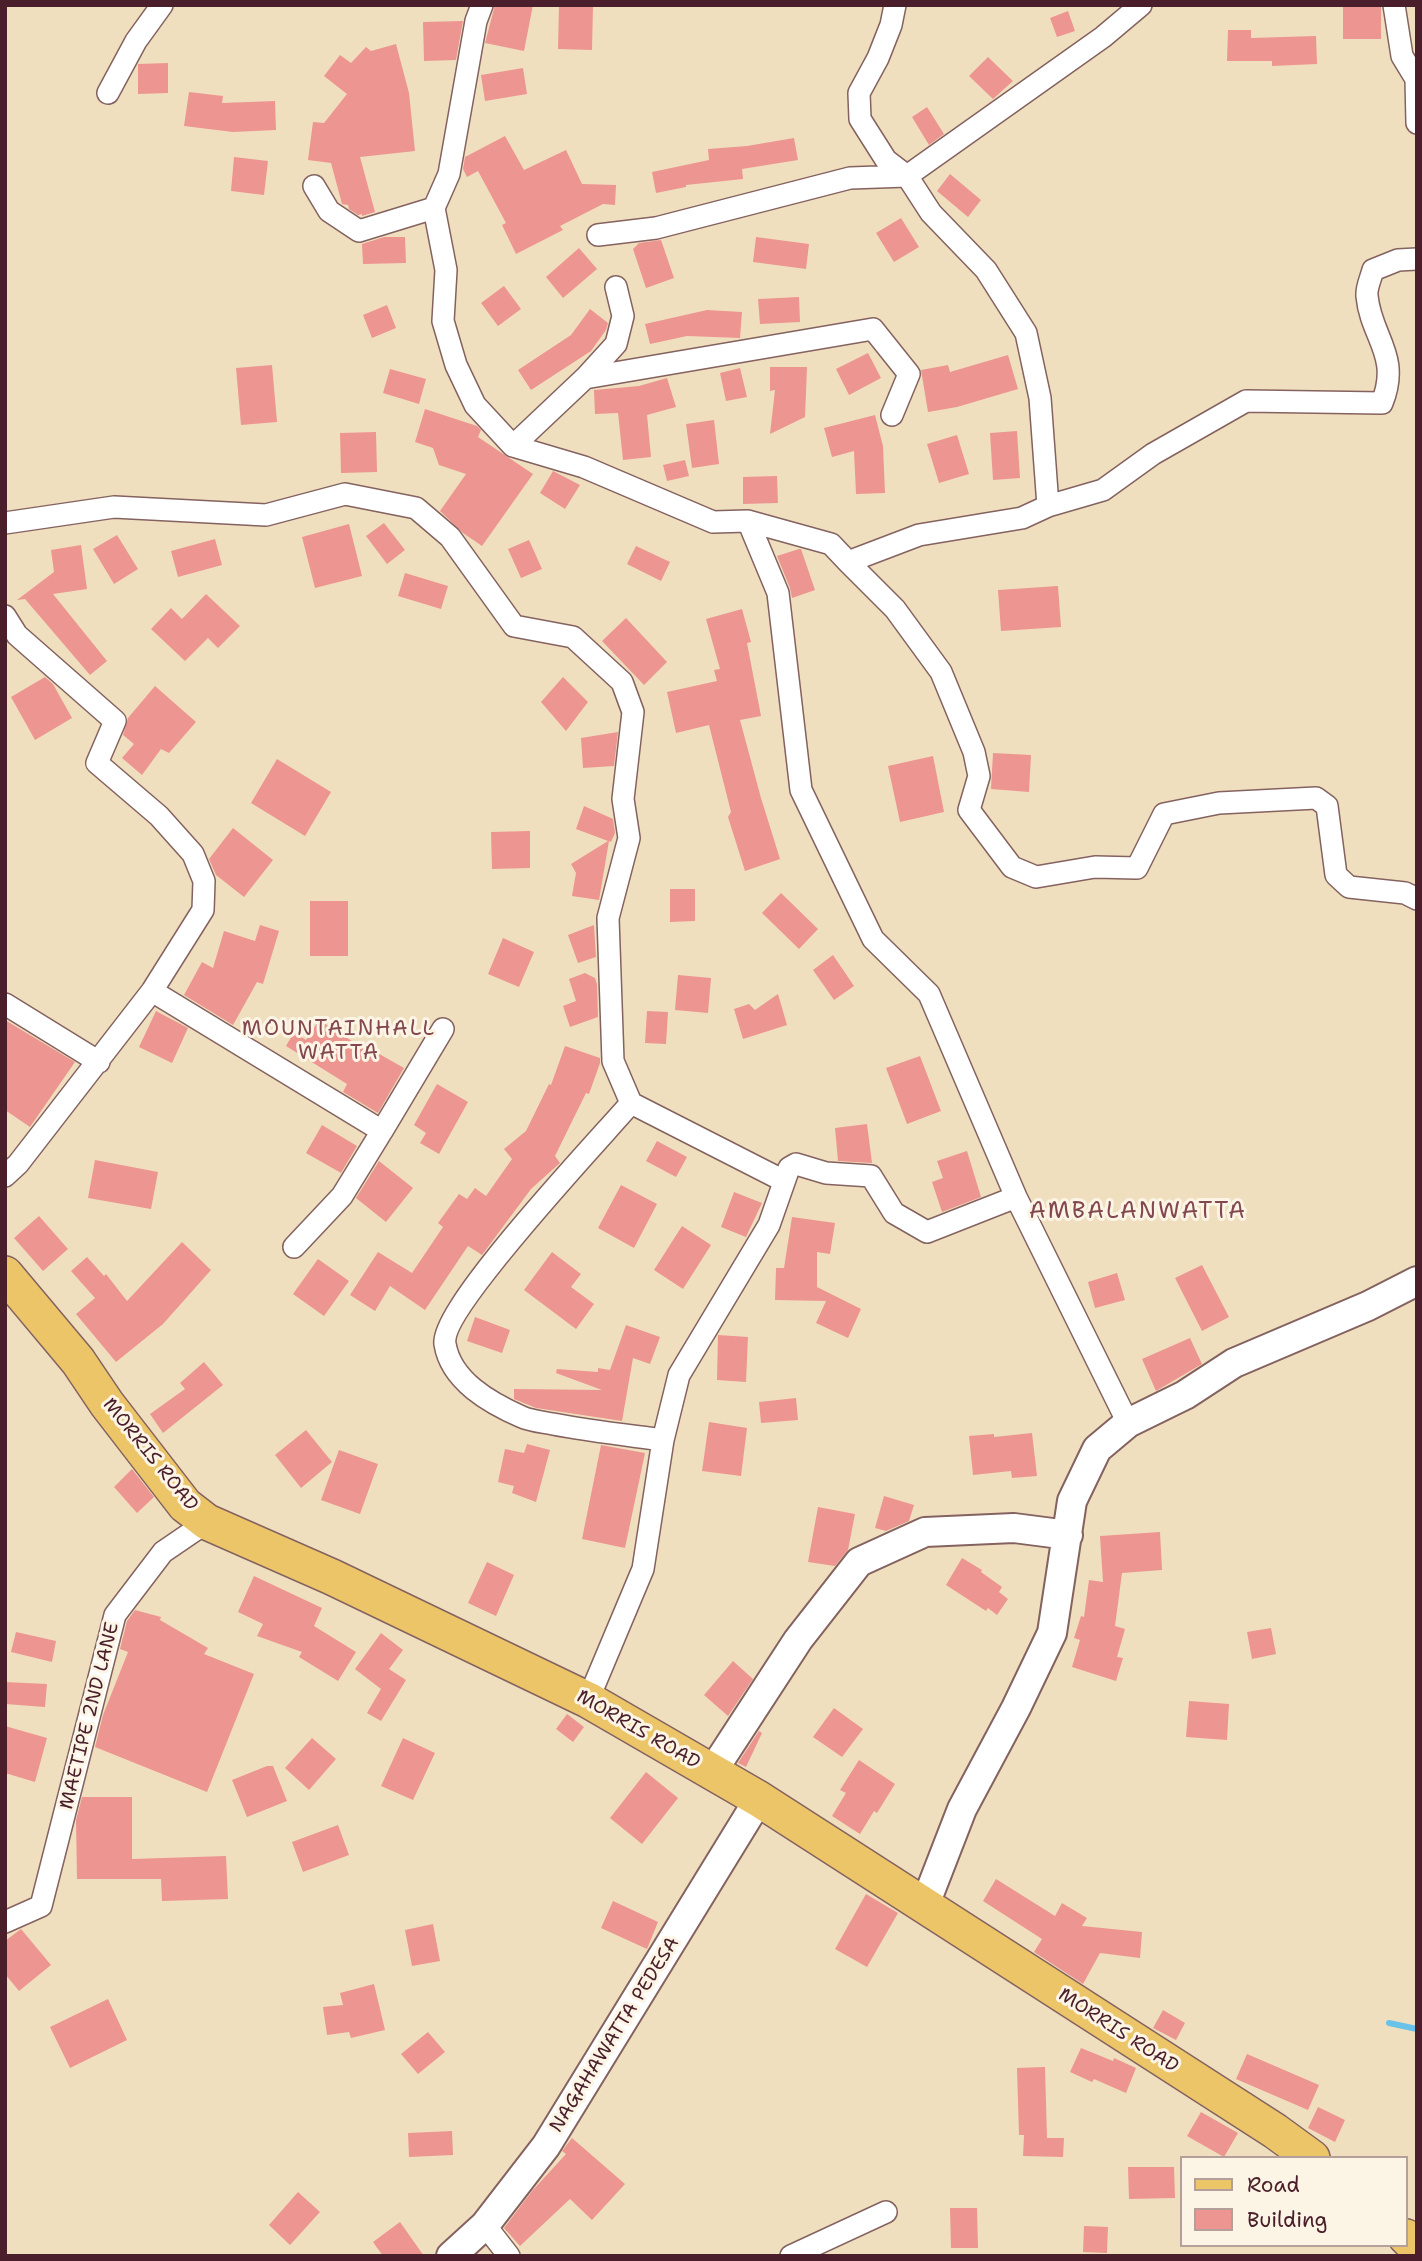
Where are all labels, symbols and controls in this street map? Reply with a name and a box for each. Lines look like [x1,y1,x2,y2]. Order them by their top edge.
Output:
district label: MOUNTAINHALL WATTA [243,1017,435,1067]
district label: AMBALANWATTA [1031,1198,1245,1226]
street label: MORRIS ROAD [98,1394,202,1516]
street label: MAETIPE 2ND LANE [56,1620,124,1812]
street label: MORRIS ROAD [572,1685,704,1775]
street label: NAGAHAWATTA PEDESA [545,1933,685,2137]
street label: MORRIS ROAD [1054,1984,1182,2078]
legend [1180,2156,1408,2247]
text: Road [1247,2171,1300,2199]
text: Building [1247,2206,1327,2234]

